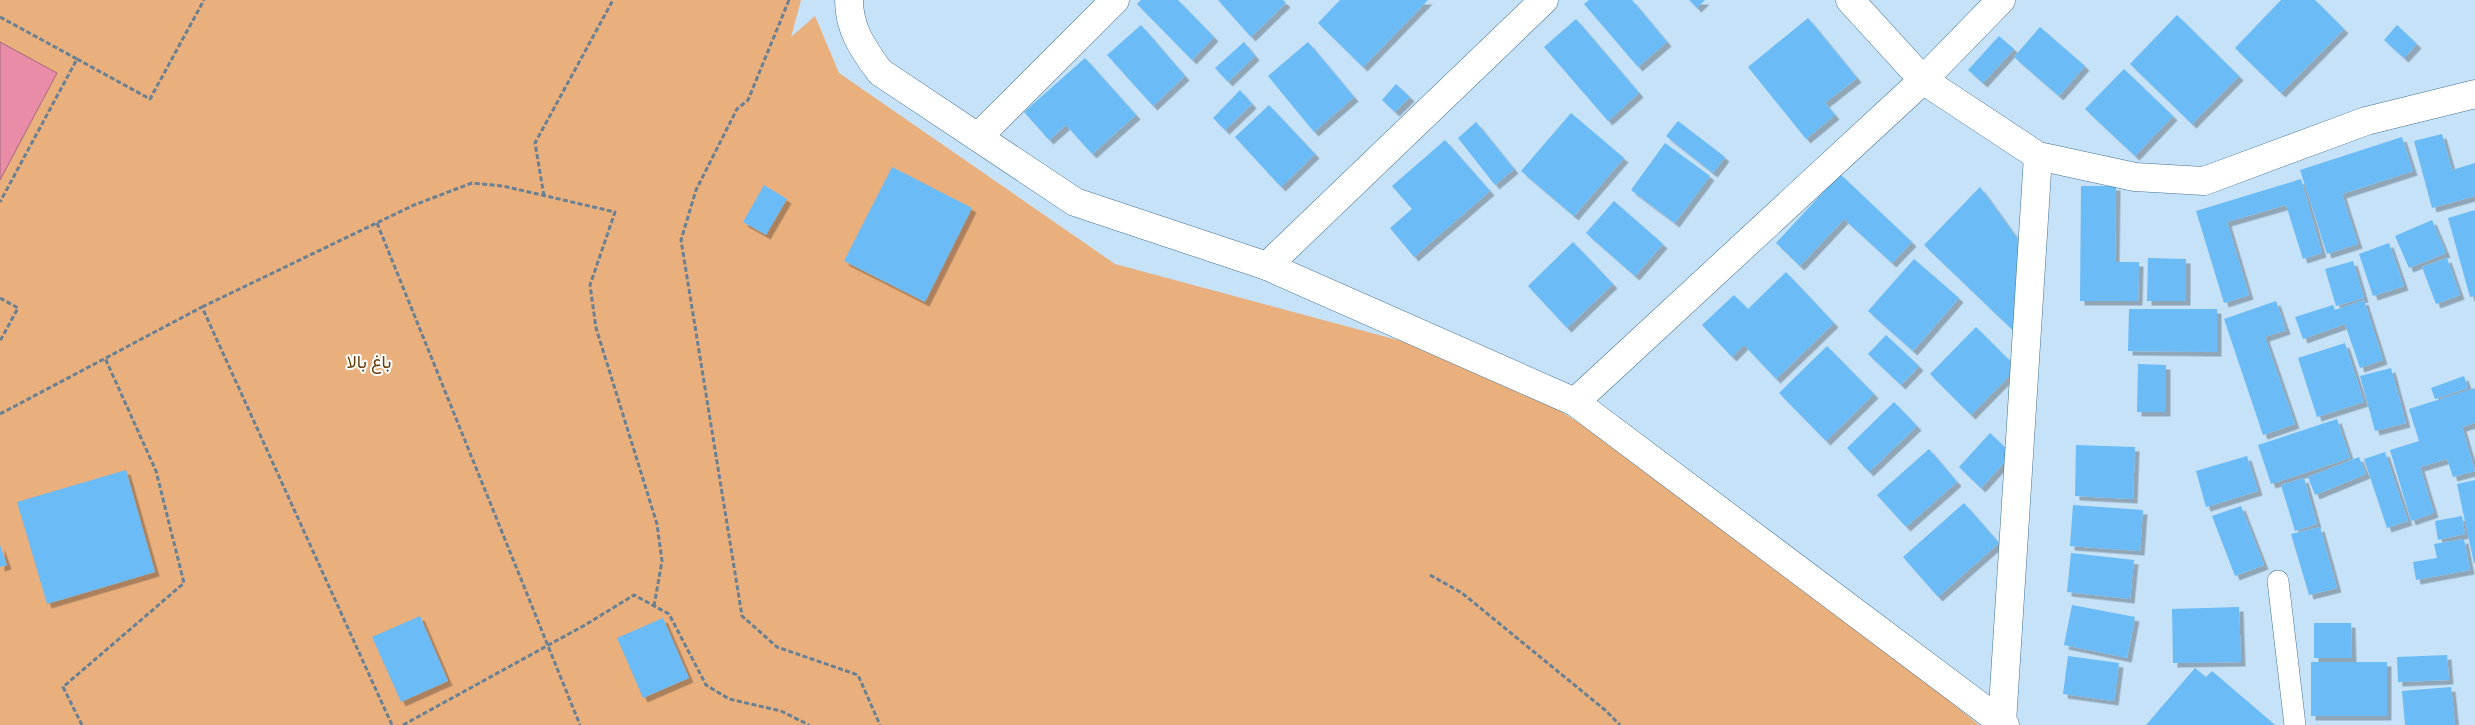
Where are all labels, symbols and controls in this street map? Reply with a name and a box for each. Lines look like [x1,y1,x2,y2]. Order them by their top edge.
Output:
park label: باغ بالا [347,352,391,375]

